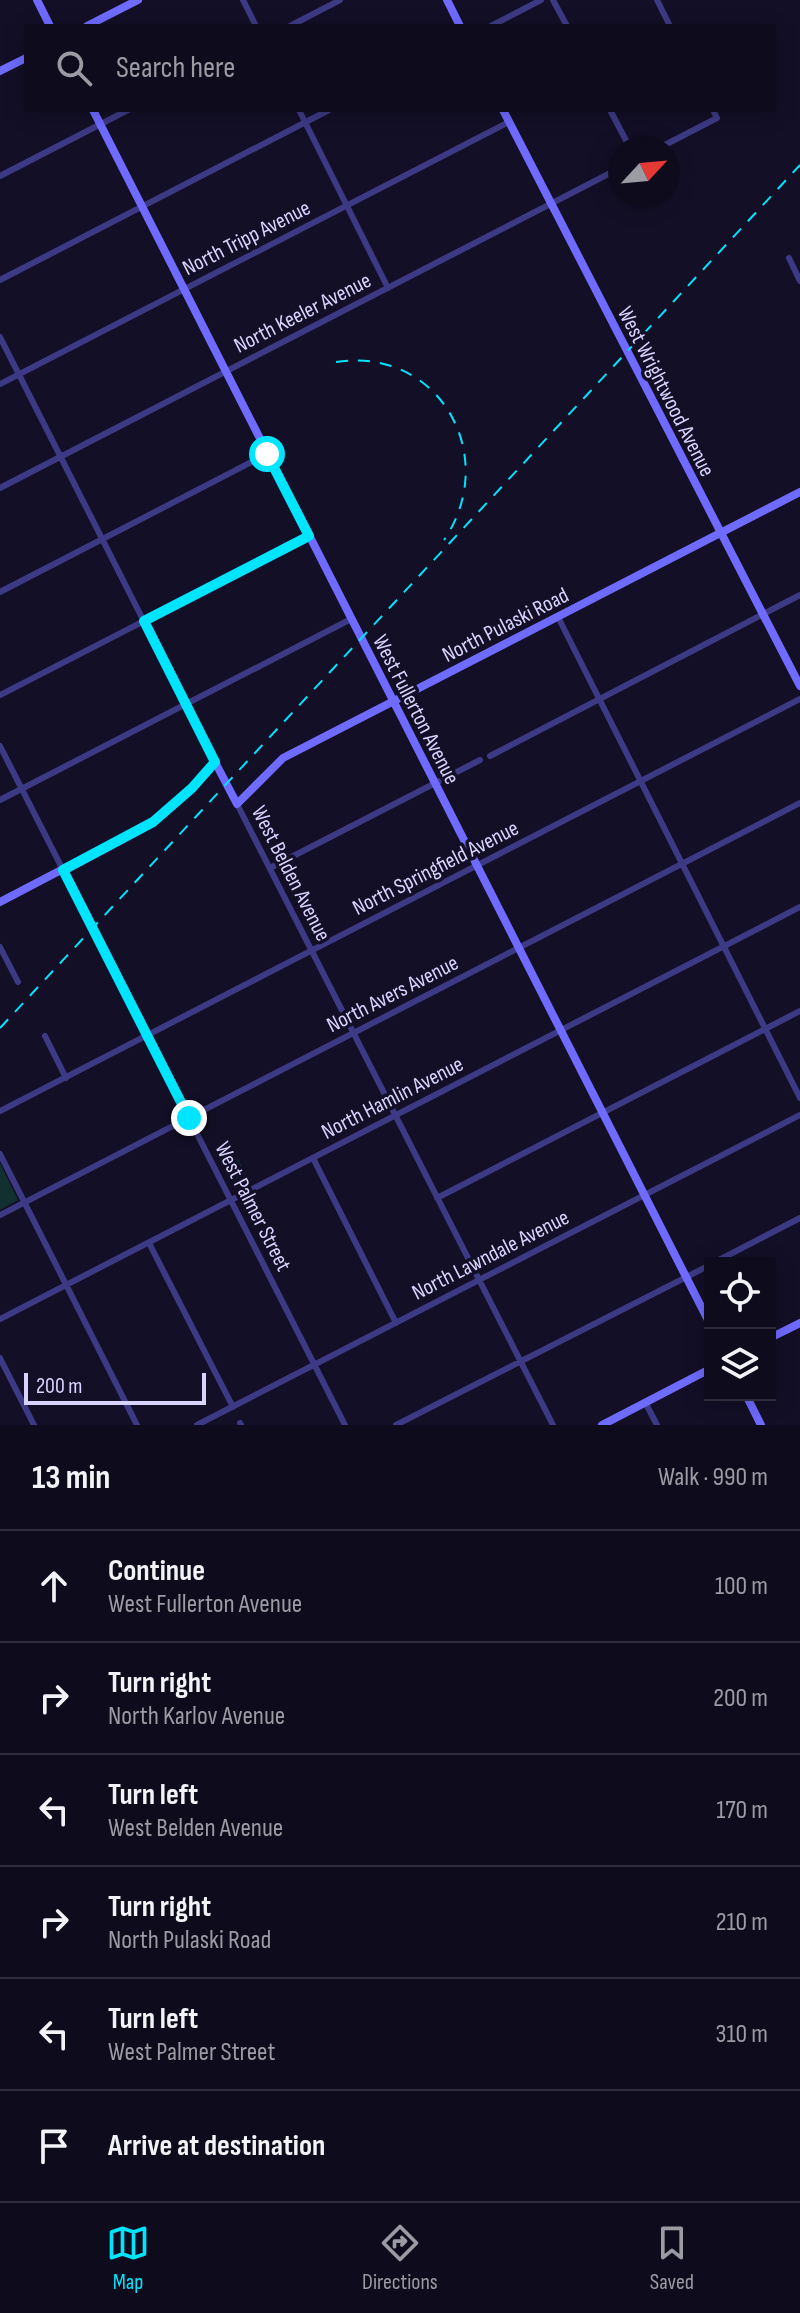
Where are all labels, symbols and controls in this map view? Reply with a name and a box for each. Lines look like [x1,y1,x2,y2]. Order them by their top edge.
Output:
search box [24,24,776,112]
icon: search [52,46,96,90]
text: Search here [116,50,235,86]
north arrow [608,136,680,208]
street label: North Tripp Avenue [178,195,315,282]
street label: North Keeler Avenue [230,267,376,359]
street label: West Wrightwood Avenue [611,302,720,481]
route start [249,436,285,472]
street label: North Pulaski Road [438,582,573,669]
street label: West Fullerton Avenue [366,630,465,789]
street label: West Belden Avenue [245,801,336,946]
street label: North Springfield Avenue [348,815,523,922]
street label: North Avers Avenue [322,950,463,1039]
street label: North Hamlin Avenue [317,1051,468,1146]
route end [171,1100,207,1136]
street label: West Palmer Street [208,1137,297,1276]
street label: North Lawndale Avenue [408,1204,574,1307]
map controls [704,1257,776,1401]
button: locate [704,1257,776,1329]
button: layers [704,1329,776,1401]
scale bar [24,1369,206,1405]
text: 200 m [36,1373,82,1400]
text: 13 min [32,1457,110,1498]
text: Walk · 990 m [658,1462,768,1493]
text: Continue [108,1553,205,1589]
icon: ahead [32,1564,76,1608]
text: 100 m [715,1571,768,1602]
text: West Fullerton Avenue [108,1589,302,1620]
text: Turn right [108,1665,211,1701]
icon: right [32,1676,76,1720]
text: 200 m [713,1683,768,1714]
text: North Karlov Avenue [108,1701,285,1732]
text: Turn left [108,1777,198,1813]
icon: left [32,1788,76,1832]
text: 170 m [716,1795,768,1826]
text: West Belden Avenue [108,1813,283,1844]
text: Turn right [108,1889,211,1925]
icon: right [32,1900,76,1944]
text: 210 m [716,1907,768,1938]
text: North Pulaski Road [108,1925,271,1956]
text: Turn left [108,2001,198,2037]
icon: left [32,2012,76,2056]
text: 310 m [716,2019,768,2050]
text: West Palmer Street [108,2037,275,2068]
icon: arrive [32,2124,76,2168]
text: Arrive at destination [108,2128,325,2164]
tab: Map [106,2221,150,2296]
tab: Directions [362,2221,438,2296]
tab: Saved [650,2221,694,2296]

